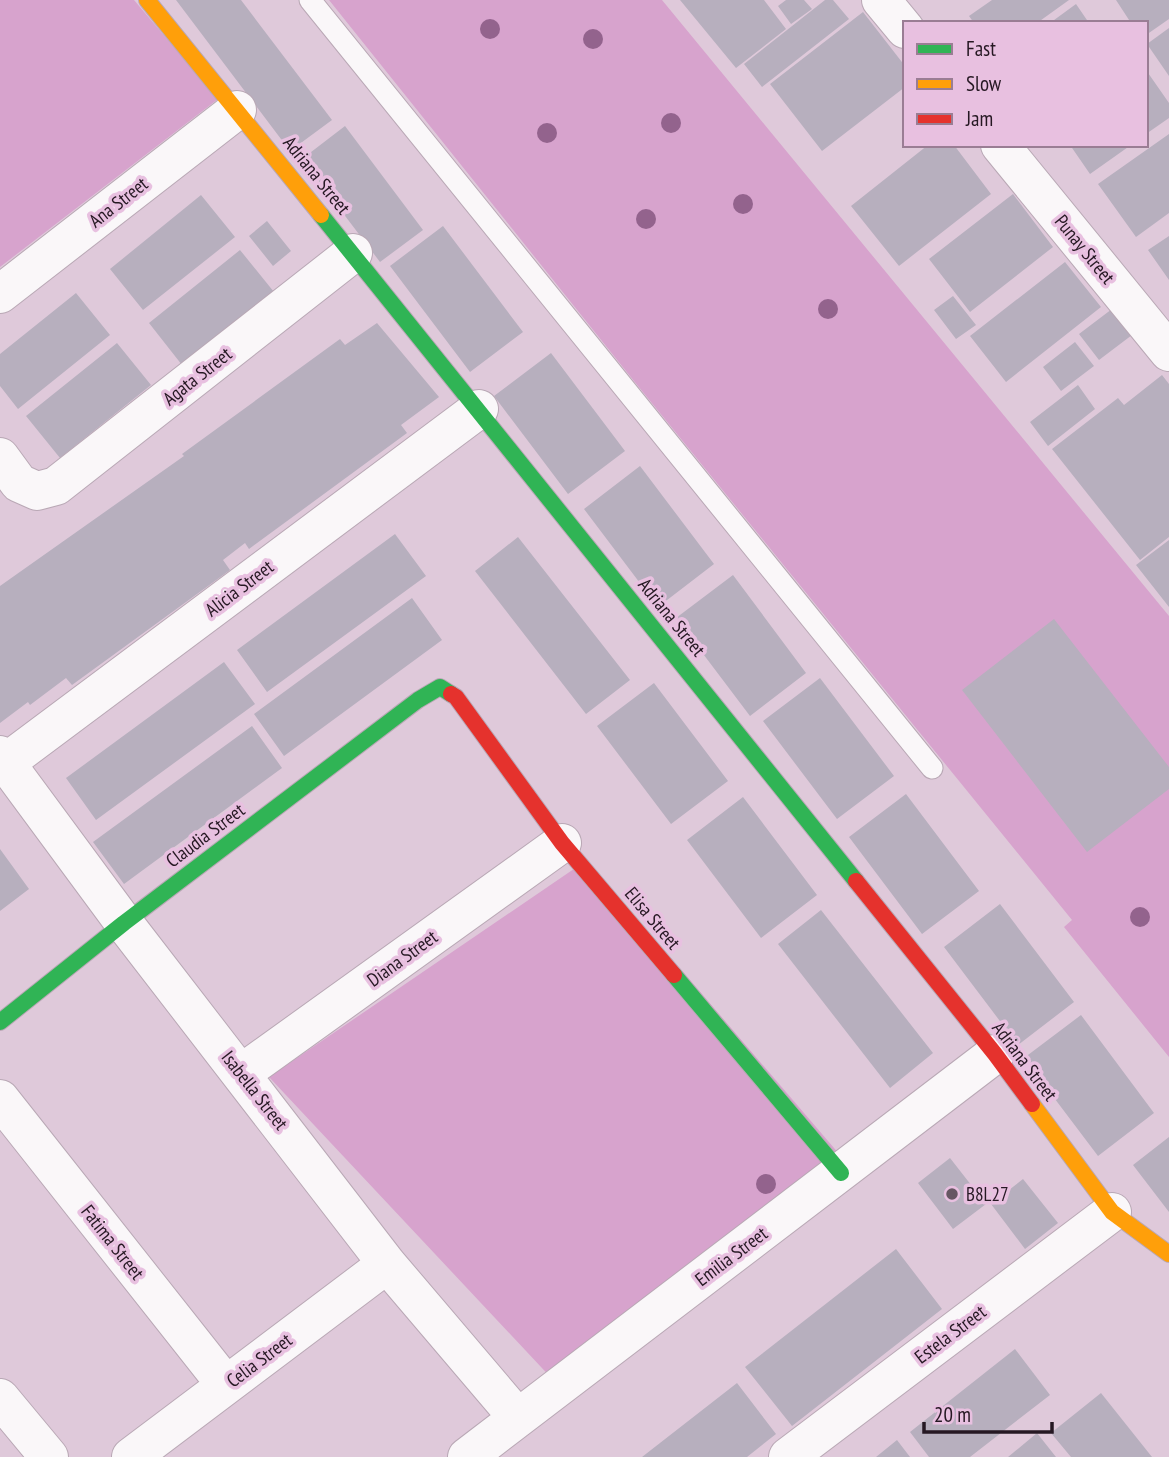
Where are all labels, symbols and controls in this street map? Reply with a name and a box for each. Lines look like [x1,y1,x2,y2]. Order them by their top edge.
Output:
legend [903,21,1148,147]
text: Fast [966,35,996,62]
text: Slow [966,70,1002,97]
text: Jam [965,105,993,132]
street label: Adriana Street [278,131,356,219]
street label: Ana Street [84,171,153,232]
street label: Punay Street [1050,210,1121,289]
street label: Agata Street [158,341,237,410]
street label: Alicia Street [200,554,279,621]
street label: Adriana Street [633,573,711,661]
street label: Claudia Street [161,797,250,872]
street label: Elisa Street [620,882,686,955]
street label: Diana Street [362,924,442,992]
street label: Adriana Street [987,1016,1063,1106]
street label: Isabella Street [216,1045,294,1135]
place label: B8L27 [966,1182,1008,1206]
marker: B8L27 [944,1186,960,1202]
street label: Fatima Street [76,1200,150,1285]
street label: Emilia Street [690,1221,772,1291]
street label: Estela Street [910,1299,991,1369]
street label: Celia Street [222,1327,297,1392]
scale bar [924,1390,1052,1434]
text: 20 m [934,1401,971,1428]

